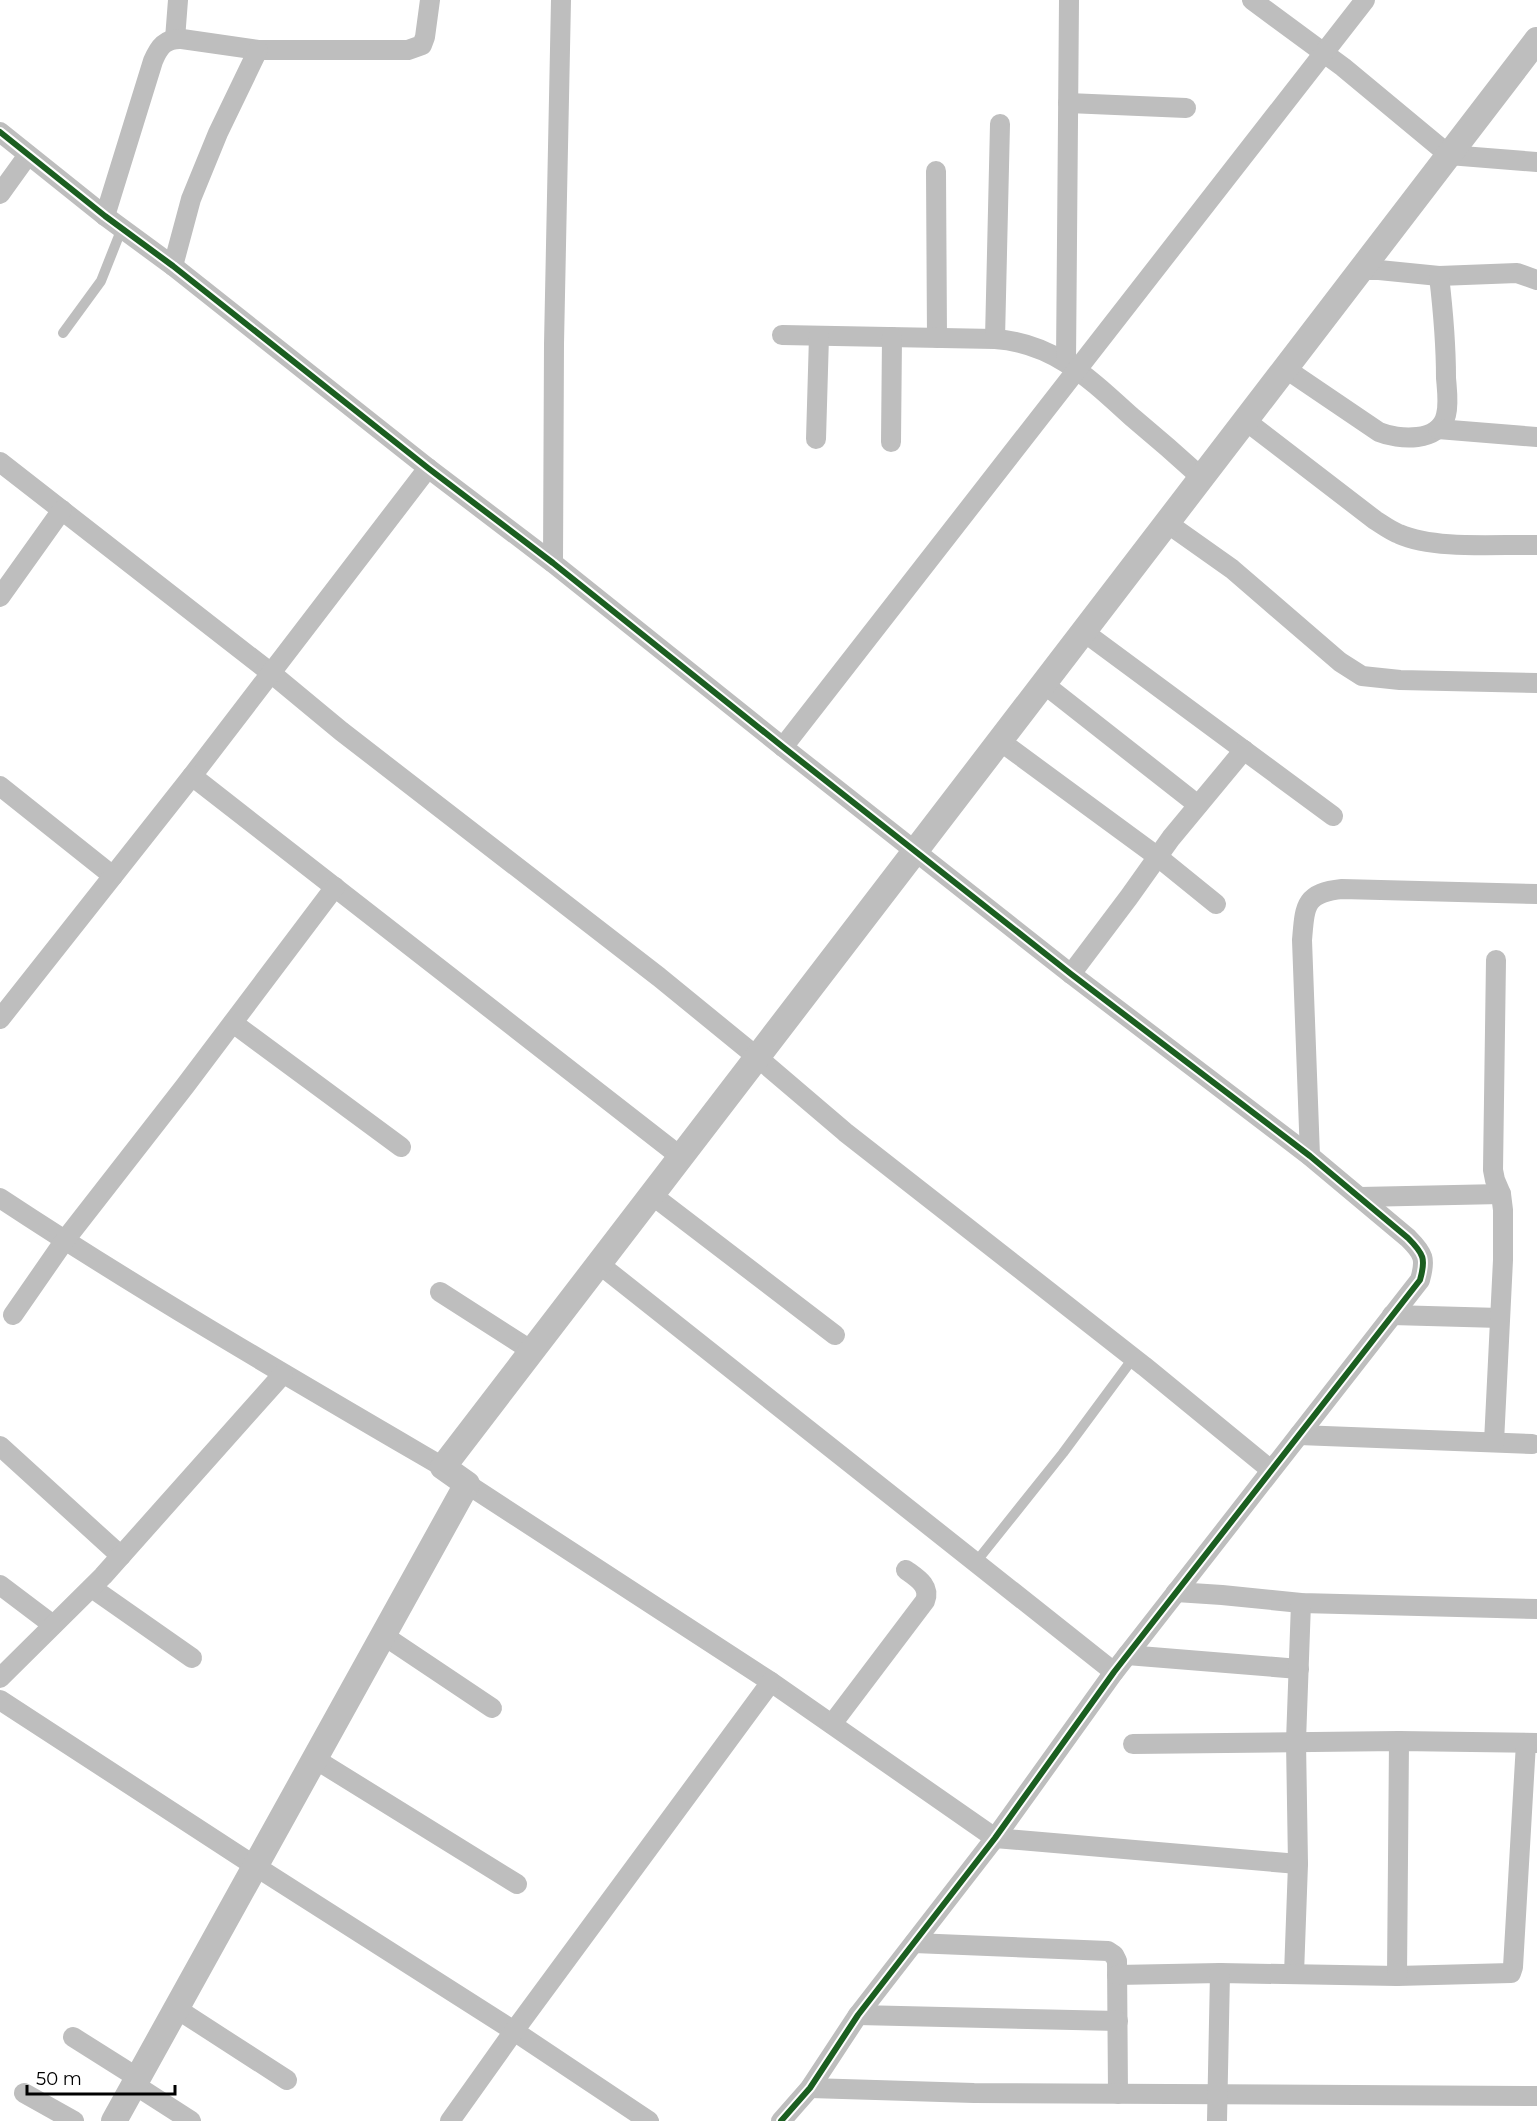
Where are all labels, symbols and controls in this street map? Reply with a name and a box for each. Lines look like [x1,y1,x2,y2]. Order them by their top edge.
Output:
scale bar [27,2058,176,2096]
text: 50 m [36,2068,82,2090]

